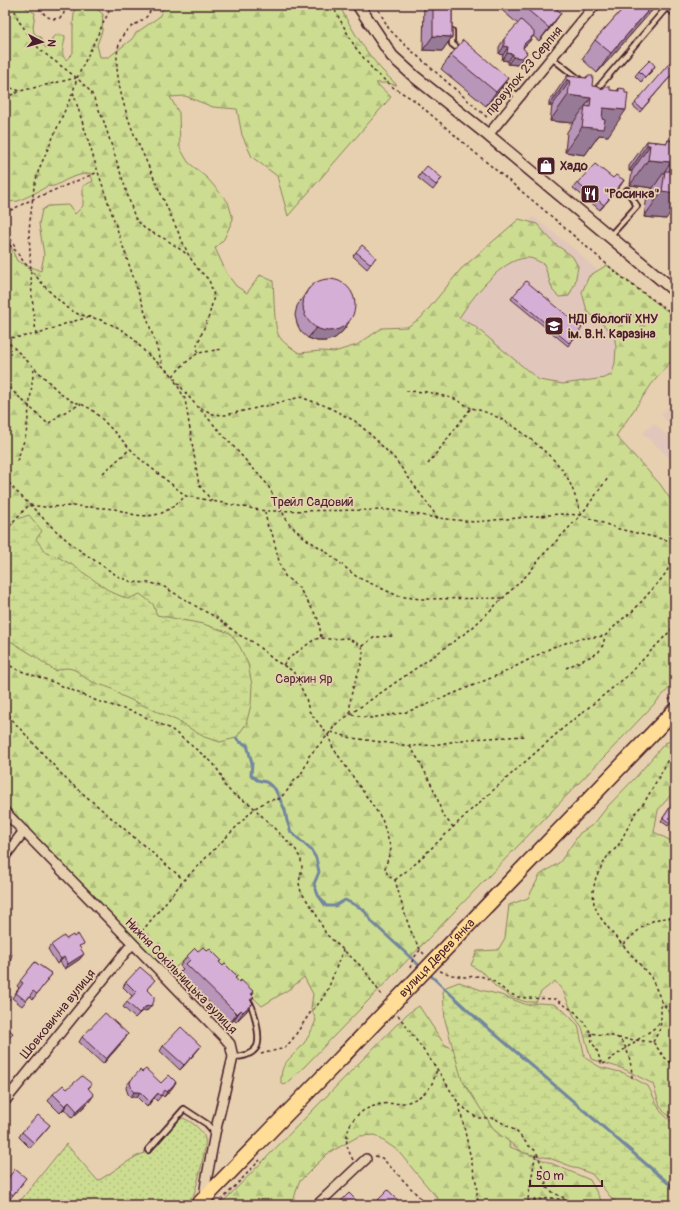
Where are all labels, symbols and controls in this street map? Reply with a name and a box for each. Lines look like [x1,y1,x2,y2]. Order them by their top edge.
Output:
north arrow [22,22,62,62]
street label: провулок 23 Серпня [482,23,566,119]
text: N [45,39,58,48]
shop icon: Хадо [535,155,557,177]
place label: Хадо [560,158,588,174]
restaurant icon: "Росинка" [579,183,601,205]
place label: "Росинка" [604,186,660,202]
place label: НДІ біології ХНУ ім. В.Н. Каразіна [568,311,658,342]
school or university icon: НДІ біології ХНУ ім. В.Н. Каразіна [543,315,565,337]
street label: Трейл Садовий [271,494,353,510]
park label: Саржин Яр [275,671,333,687]
street label: Нижня Сокільницька вулиця [121,915,241,1037]
street label: вулиця Дерев’янка [395,915,478,1001]
street label: Шовковична вулиця [17,966,99,1062]
scale bar [530,1162,602,1188]
text: 50 m [536,1169,564,1184]

